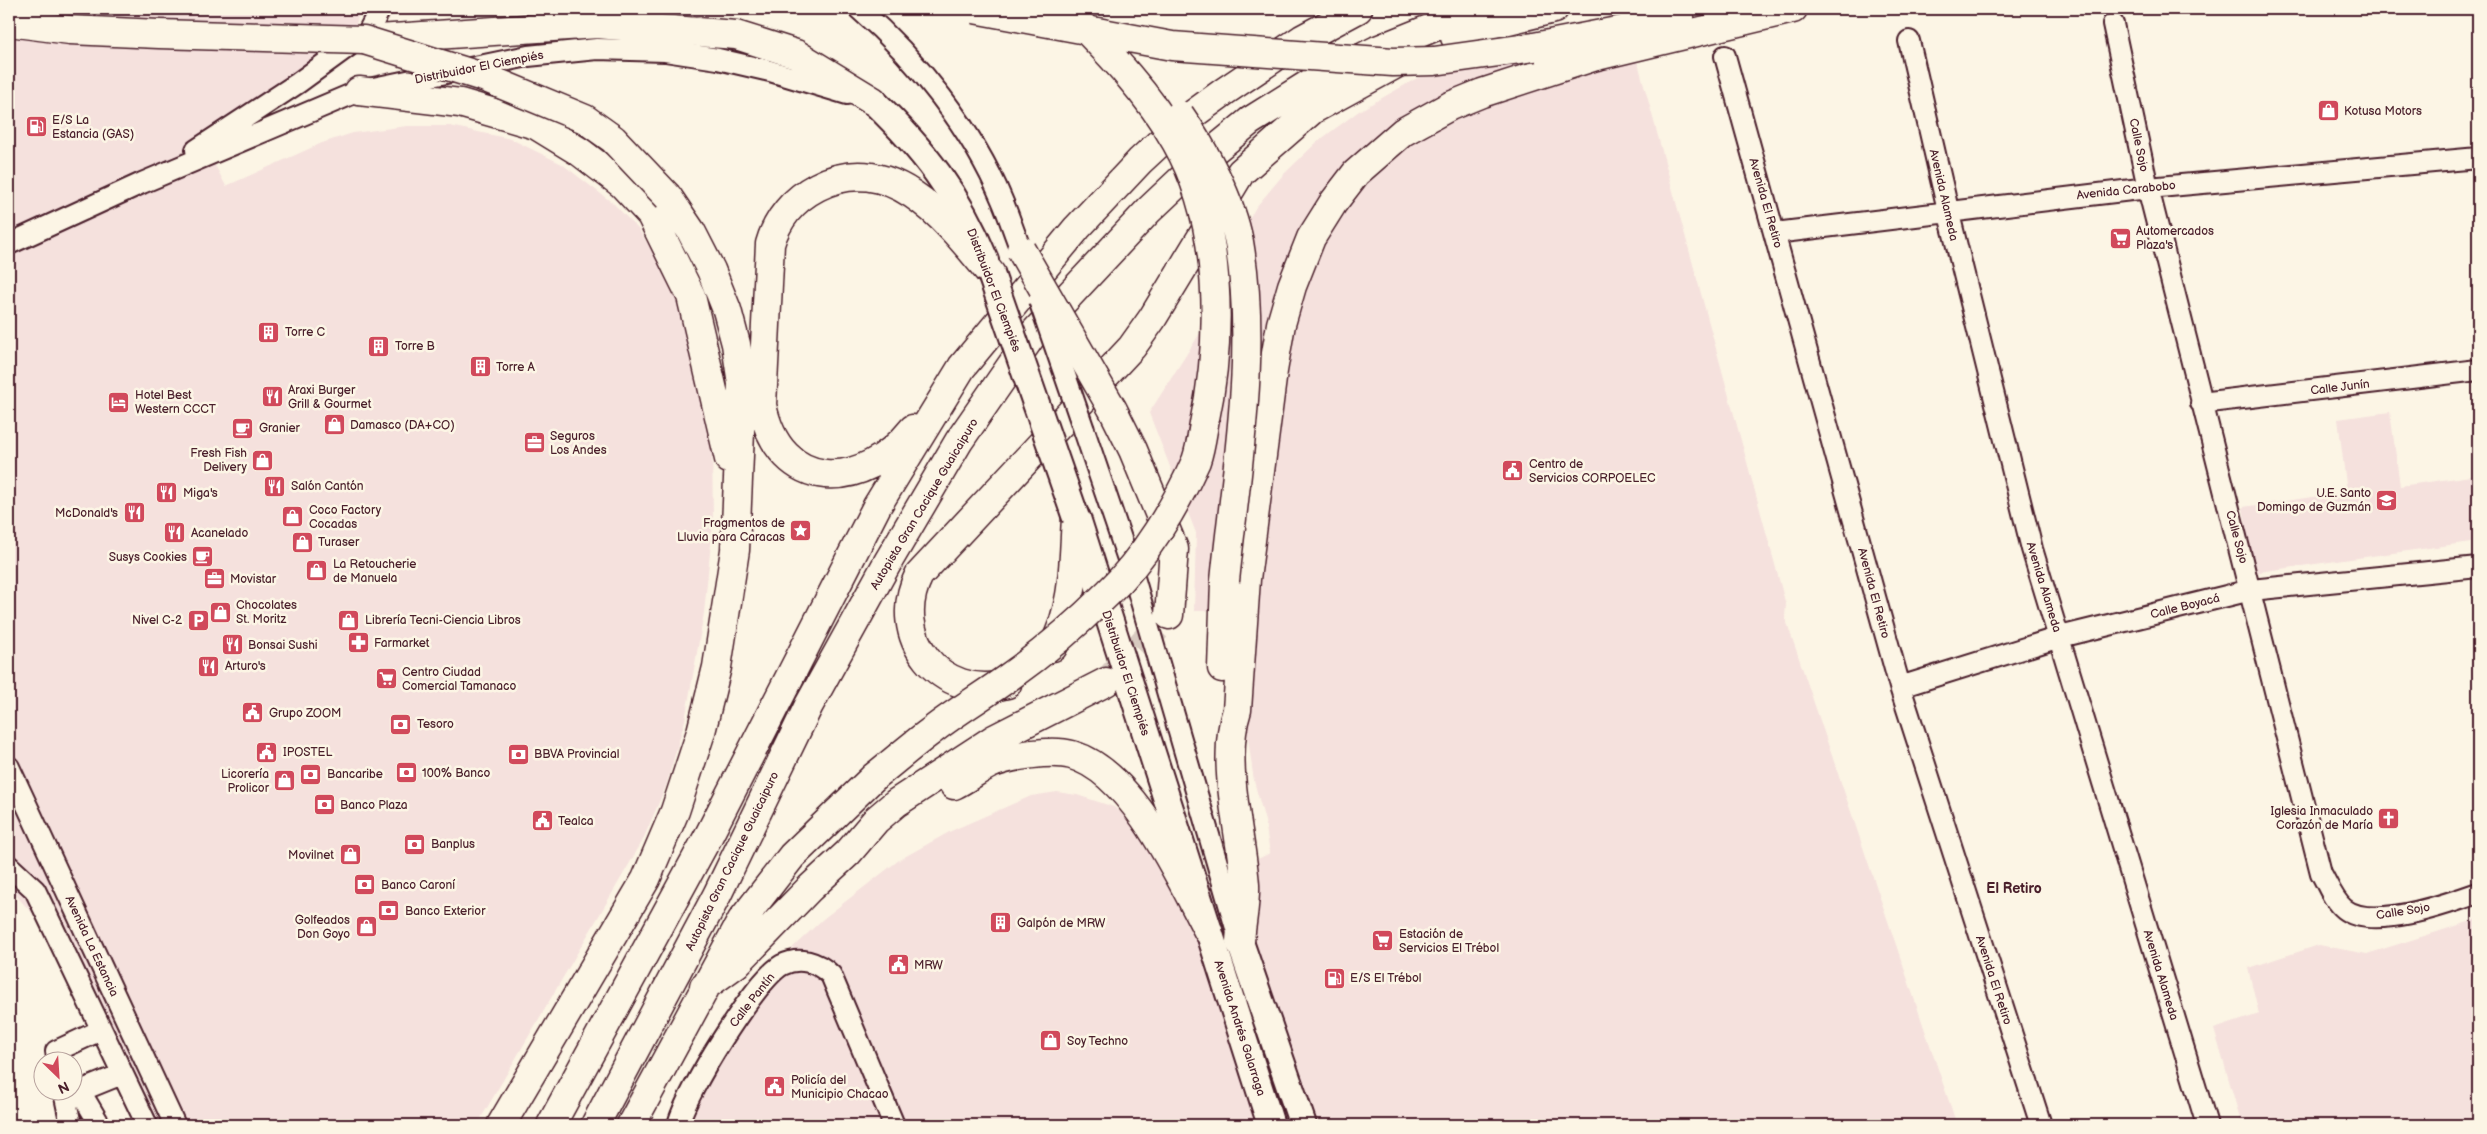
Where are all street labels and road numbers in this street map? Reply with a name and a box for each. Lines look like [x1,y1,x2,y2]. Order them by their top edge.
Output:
street label: Distribuidor El Ciempiés [413,48,545,87]
street label: Calle Sojo [2126,117,2152,173]
street label: Avenida Alameda [1926,148,1961,243]
street label: Avenida El Retiro [1745,156,1786,250]
street label: Avenida Carabobo [2076,178,2177,203]
street label: Distribuidor El Ciempiés [963,226,1024,354]
street label: Calle Junín [2310,376,2371,399]
street label: Autopista Gran Cacique Guaicaipuro [867,416,982,593]
street label: Calle Sojo [2222,509,2251,565]
street label: Avenida Alameda [2023,540,2064,634]
street label: Avenida El Retiro [1854,546,1893,640]
street label: Calle Boyacá [2149,591,2222,622]
street label: Distribuidor El Ciempiés [1098,609,1153,738]
street label: Autopista Gran Cacique Guaicaipuro [682,769,783,953]
street label: Avenida La Estancia [62,893,122,999]
street label: Calle Sojo [2375,900,2431,923]
street label: Avenida Alameda [2140,928,2181,1022]
street label: Avenida El Retiro [1972,934,2015,1027]
street label: Avenida Andrés Galarraga [1210,958,1269,1098]
street label: Calle Pantín [727,970,778,1030]

